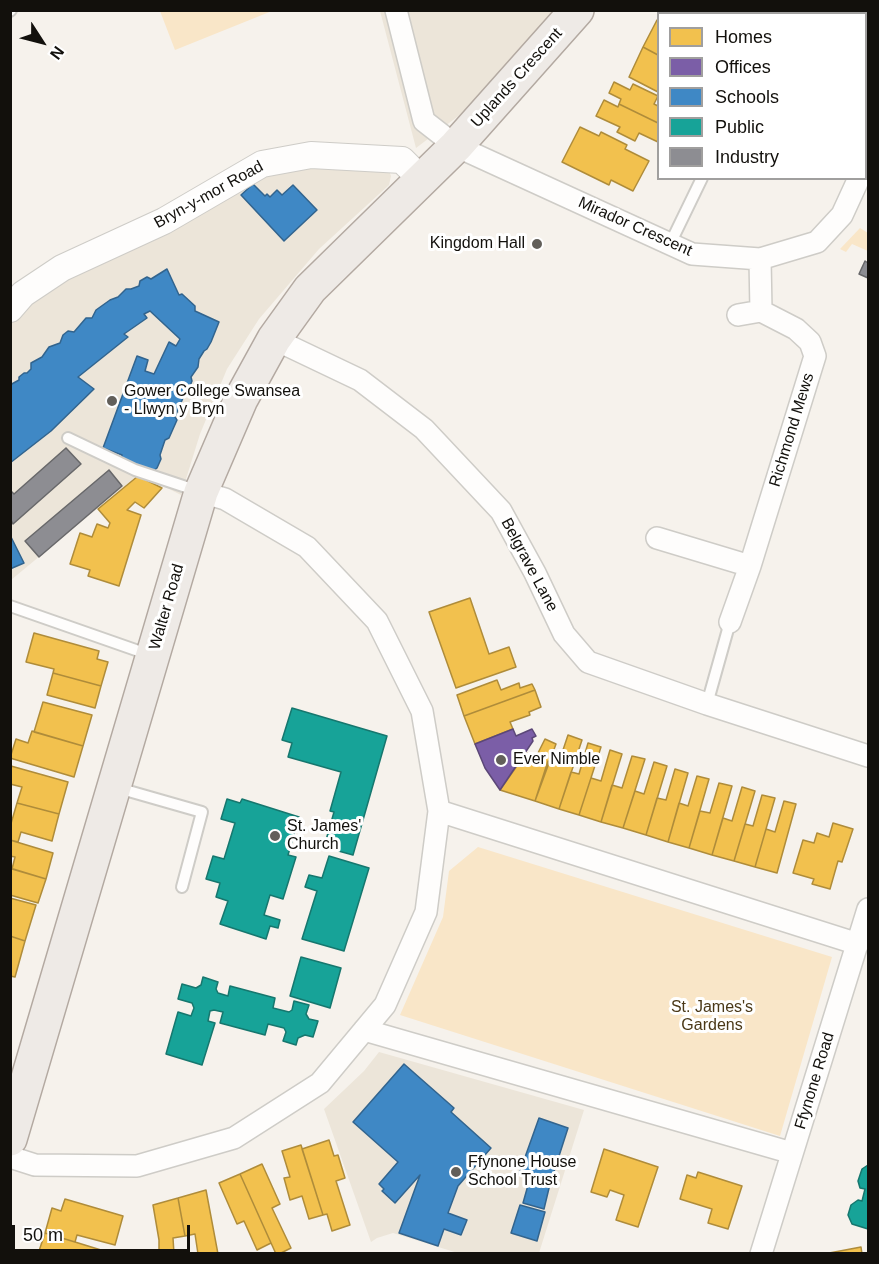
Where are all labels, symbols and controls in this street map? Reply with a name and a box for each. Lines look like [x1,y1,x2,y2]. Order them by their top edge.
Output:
north arrow [12,12,72,72]
legend [657,12,867,180]
street label: Uplands Crescent [467,24,567,132]
text: Homes [715,27,772,47]
text: N [47,43,67,63]
text: Offices [715,57,771,77]
text: Schools [715,87,779,107]
text: Public [715,117,764,137]
text: Industry [715,147,779,167]
street label: Bryn-y-mor Road [151,157,267,233]
street label: Mirador Crescent [575,193,695,261]
place label: Kingdom Hall [430,234,525,254]
marker: Kingdom Hall [530,237,544,251]
street label: Richmond Mews [766,371,818,489]
place label: Gower College Swansea - Llwyn y Bryn [124,382,300,420]
marker: Gower College Swansea - Llwyn y Bryn [105,394,119,408]
street label: Belgrave Lane [496,515,562,615]
street label: Walter Road [146,562,188,652]
place label: Ever Nimble [513,750,600,770]
marker: Ever Nimble [494,753,508,767]
place label: St. James' Church [287,817,361,855]
marker: St. James' Church [268,829,282,843]
park label: St. James's Gardens [671,998,753,1036]
street label: Ffynone Road [791,1030,839,1132]
place label: Ffynone House School Trust [468,1153,577,1191]
marker: Ffynone House School Trust [449,1165,463,1179]
scale bar [15,1213,194,1251]
text: 50 m [23,1225,63,1245]

